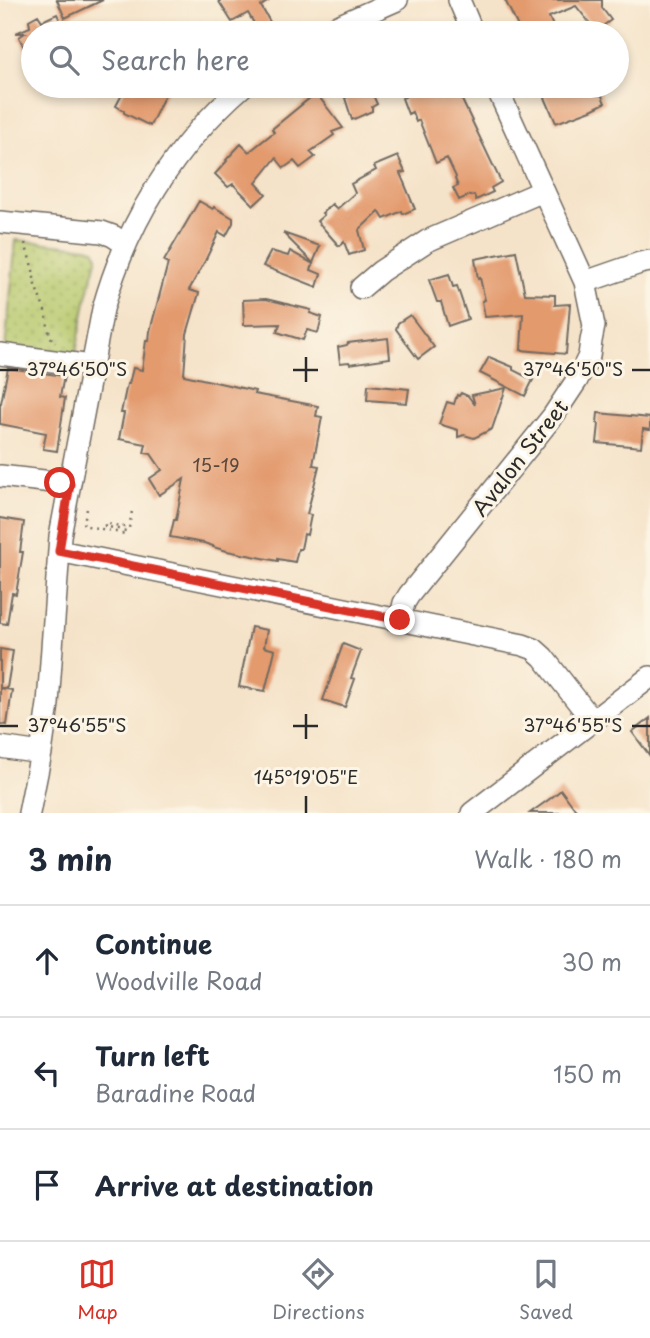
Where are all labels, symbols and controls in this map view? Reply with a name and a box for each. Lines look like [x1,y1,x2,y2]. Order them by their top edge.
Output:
search box [21,21,629,98]
text: Search here [101,40,250,79]
icon: search [45,41,83,79]
text: 37°46'50"S [27,355,127,382]
text: 37°46'50"S [523,355,623,382]
street label: Avalon Street [463,392,575,522]
house number: 15-19 [193,451,239,478]
route start [44,467,75,498]
route end [384,604,415,635]
text: 37°46'55"S [28,711,126,738]
text: 37°46'55"S [524,711,622,738]
text: 145°19'05"E [254,763,358,790]
text: 3 min [28,836,113,881]
text: Walk · 180 m [474,841,622,876]
text: Continue [95,924,212,963]
icon: ahead [28,942,66,980]
text: 30 m [561,944,622,979]
text: Woodville Road [95,963,262,998]
text: Turn left [95,1036,210,1075]
icon: left [28,1054,66,1092]
text: 150 m [553,1056,622,1091]
text: Baradine Road [95,1075,256,1110]
icon: arrive [28,1166,66,1204]
text: Arrive at destination [95,1166,374,1205]
tab: Map [77,1255,118,1325]
tab: Directions [272,1255,365,1325]
tab: Saved [519,1255,573,1325]

